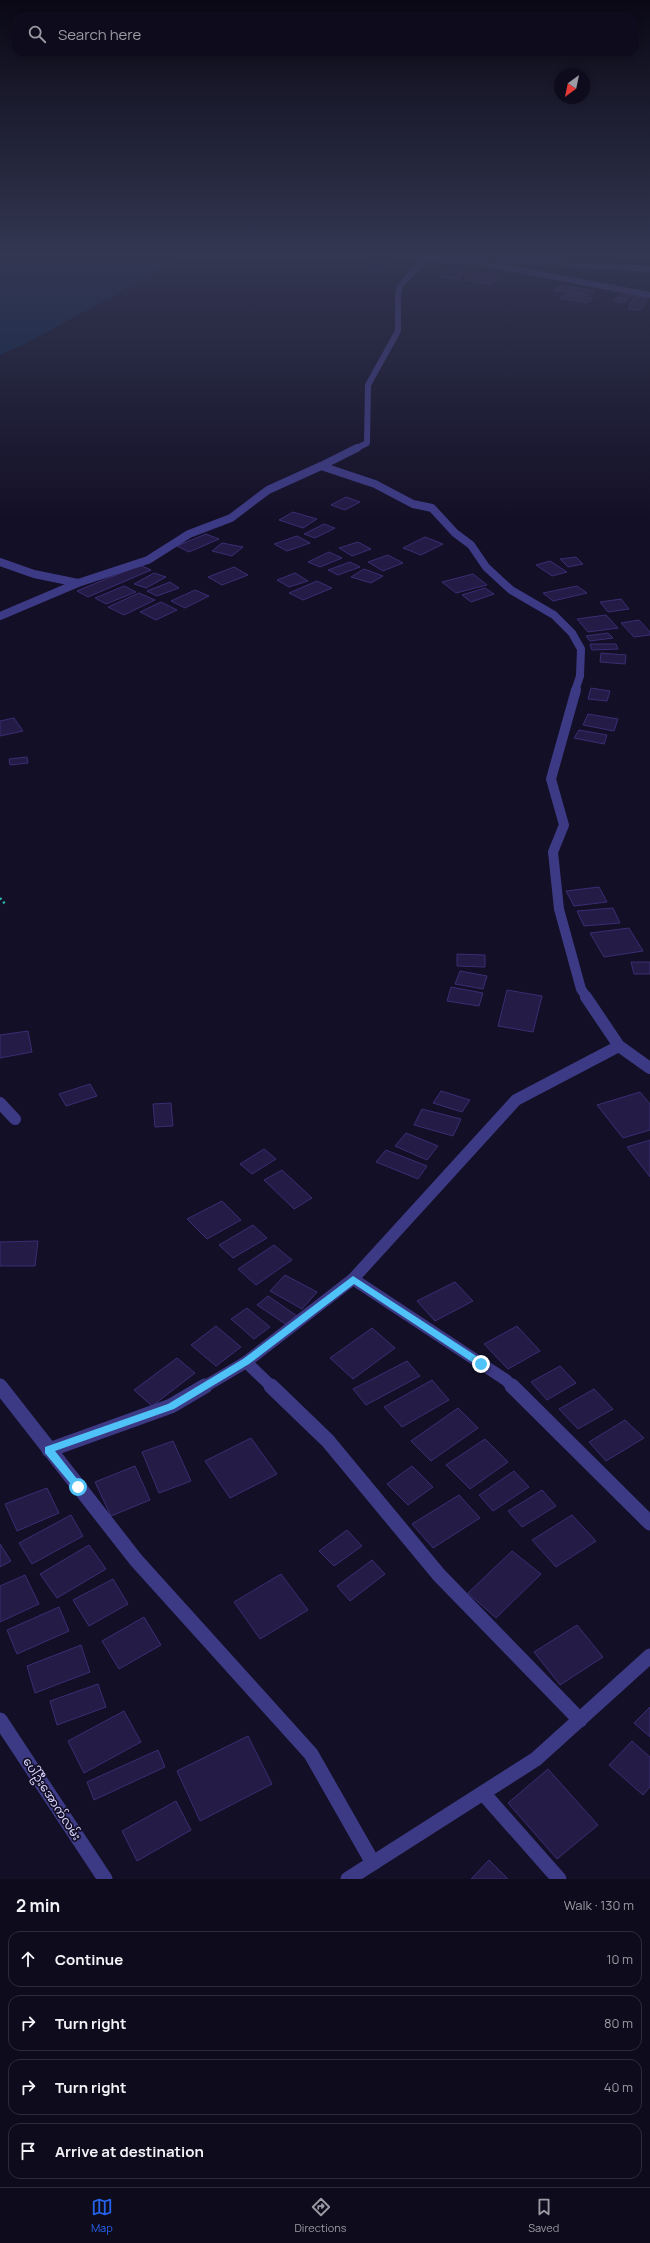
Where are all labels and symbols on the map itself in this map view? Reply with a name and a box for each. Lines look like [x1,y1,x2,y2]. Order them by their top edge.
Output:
north arrow [554,68,590,104]
route end [472,1355,490,1373]
route start [69,1478,87,1496]
street label: ပေါ်ဦးအောက်လမ်း [18,1754,86,1845]

